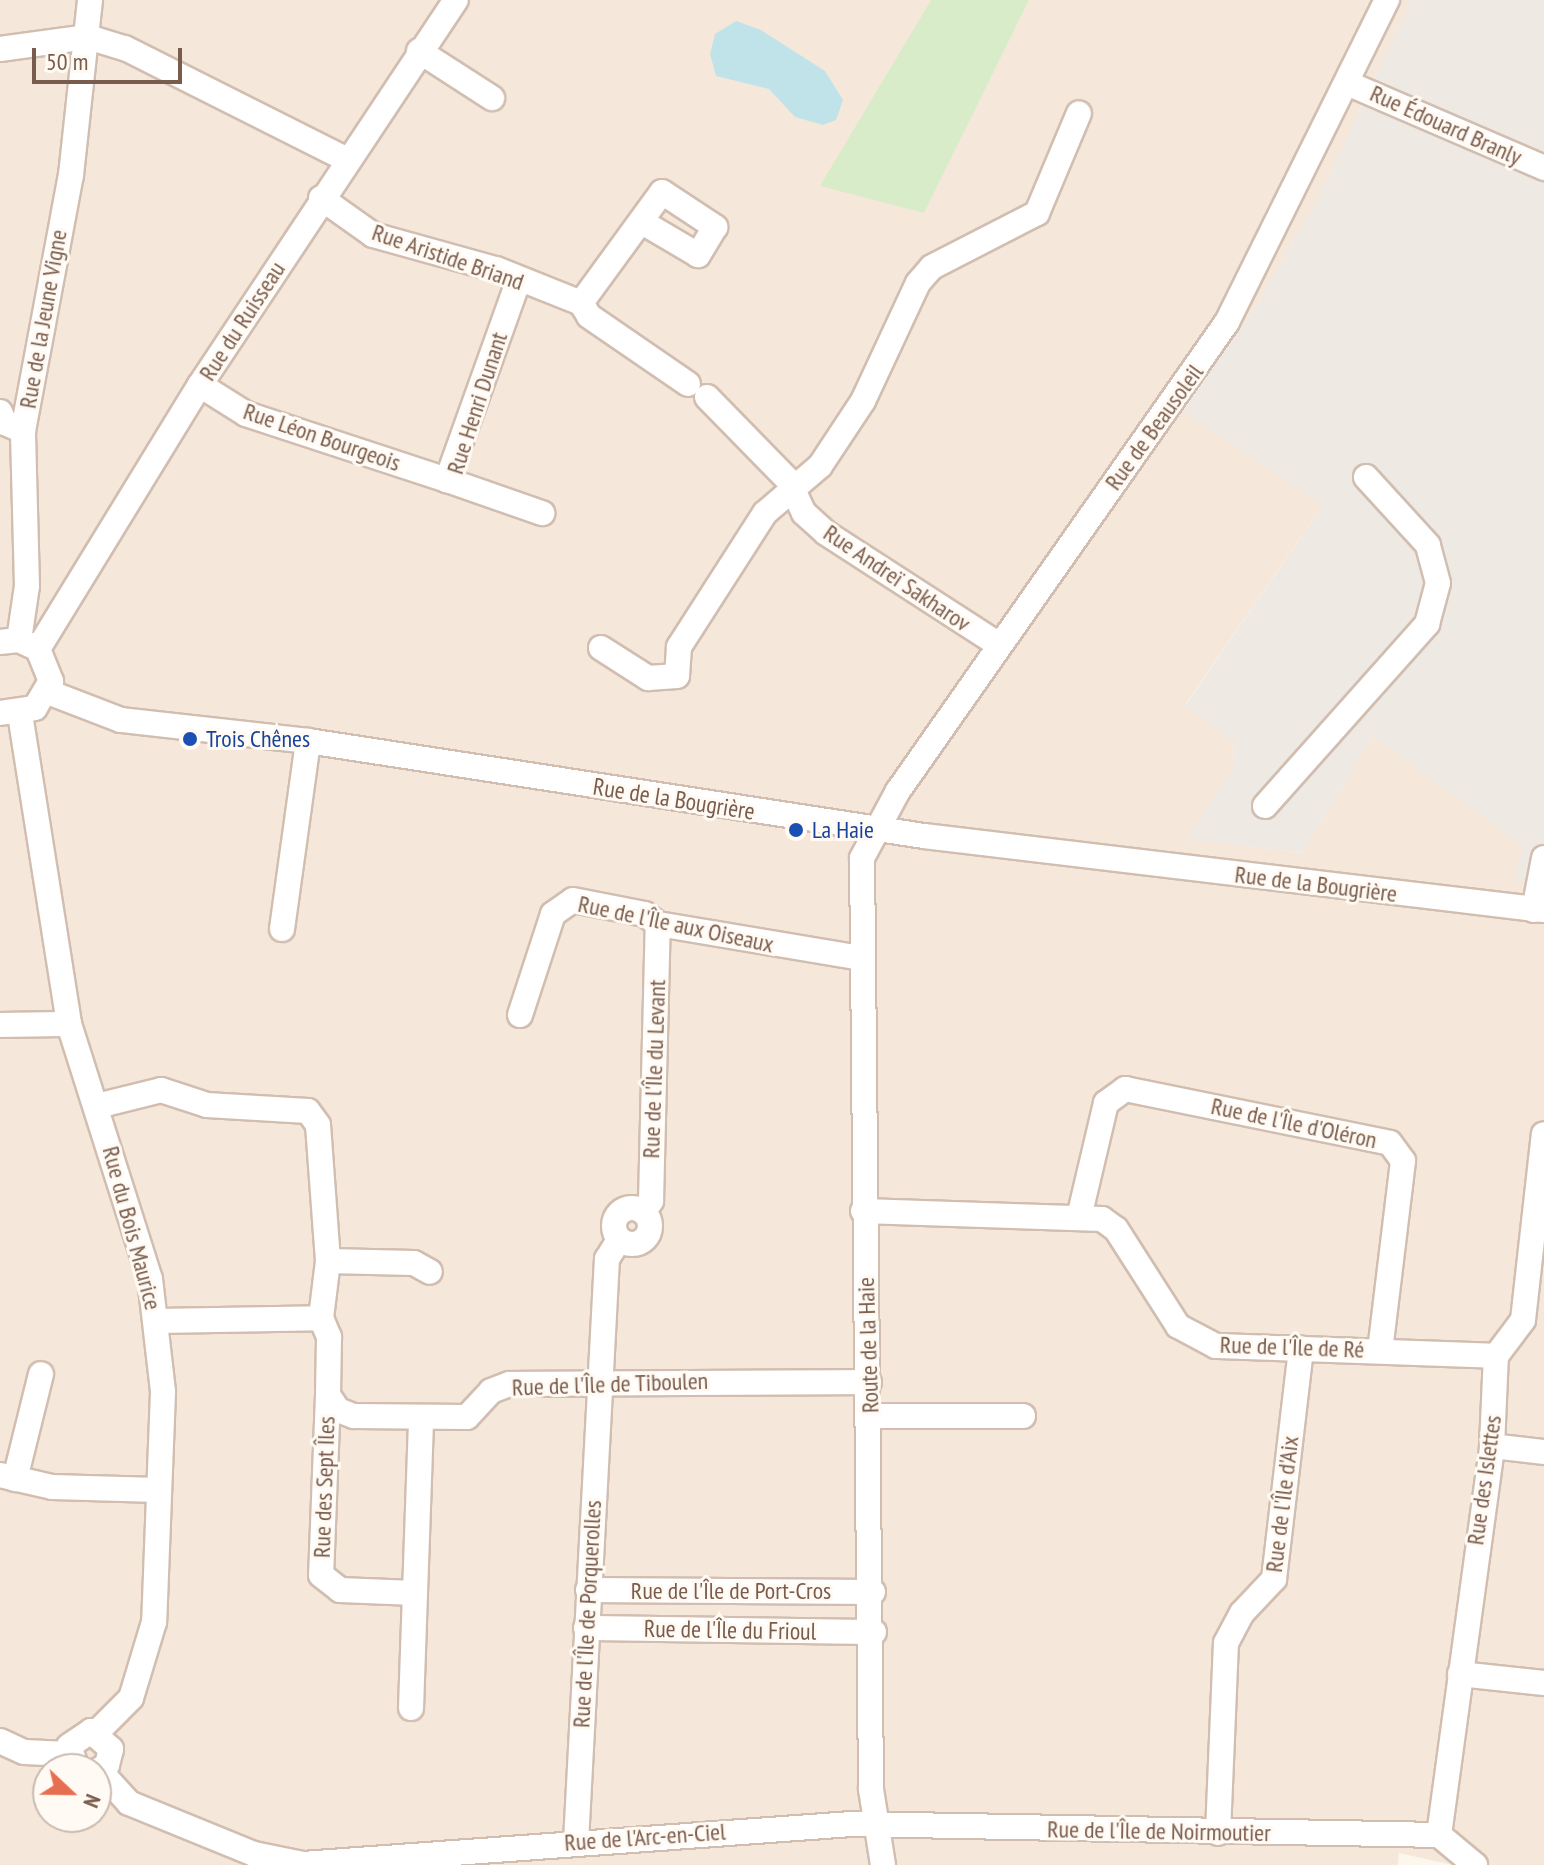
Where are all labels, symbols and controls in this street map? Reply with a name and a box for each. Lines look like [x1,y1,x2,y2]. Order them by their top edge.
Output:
scale bar [36,32,186,82]
text: 50 m [46,46,88,77]
street label: Rue Édouard Branly [1366,79,1526,171]
street label: Rue Aristide Briand [368,218,528,296]
street label: Rue de la Jeune Vigne [13,227,73,411]
street label: Rue du Ruisseau [193,256,291,386]
street label: Rue Henri Dunant [441,328,513,478]
street label: Rue de Beausoleil [1099,359,1209,495]
street label: Rue Léon Bourgeois [240,397,404,477]
street label: Rue Andreï Sakharov [818,518,976,638]
place label: Trois Chênes [206,725,310,753]
marker: Trois Chênes [181,730,199,748]
street label: Rue de la Bougrière [591,772,757,826]
place label: La Haie [812,816,874,844]
marker: La Haie [787,821,805,839]
street label: Rue de la Bougrière [1233,860,1399,908]
street label: Rue de l'Île aux Oiseaux [575,889,777,959]
street label: Rue de l'Île du Levant [636,979,672,1159]
street label: Rue de l'Île d'Oléron [1209,1091,1379,1155]
street label: Rue du Bois Maurice [96,1143,168,1313]
street label: Route de la Haie [851,1277,885,1413]
street label: Rue de l'Île de Ré [1219,1330,1365,1364]
street label: Rue de l'Île de Tiboulen [511,1366,709,1402]
street label: Rue des Islettes [1461,1413,1507,1547]
street label: Rue des Sept Îles [307,1416,341,1558]
street label: Rue de l'Île d'Aix [1259,1434,1305,1574]
street label: Rue de l'Île de Porquerolles [567,1500,607,1728]
street label: Rue de l'Île de Port-Cros [631,1577,831,1605]
street label: Rue de l'Île du Frioul [644,1614,816,1646]
north arrow [32,1753,112,1833]
text: N [77,1790,108,1812]
street label: Rue de l'Île de Noirmoutier [1047,1815,1271,1847]
street label: Rue de l'Arc-en-Ciel [563,1817,727,1857]

